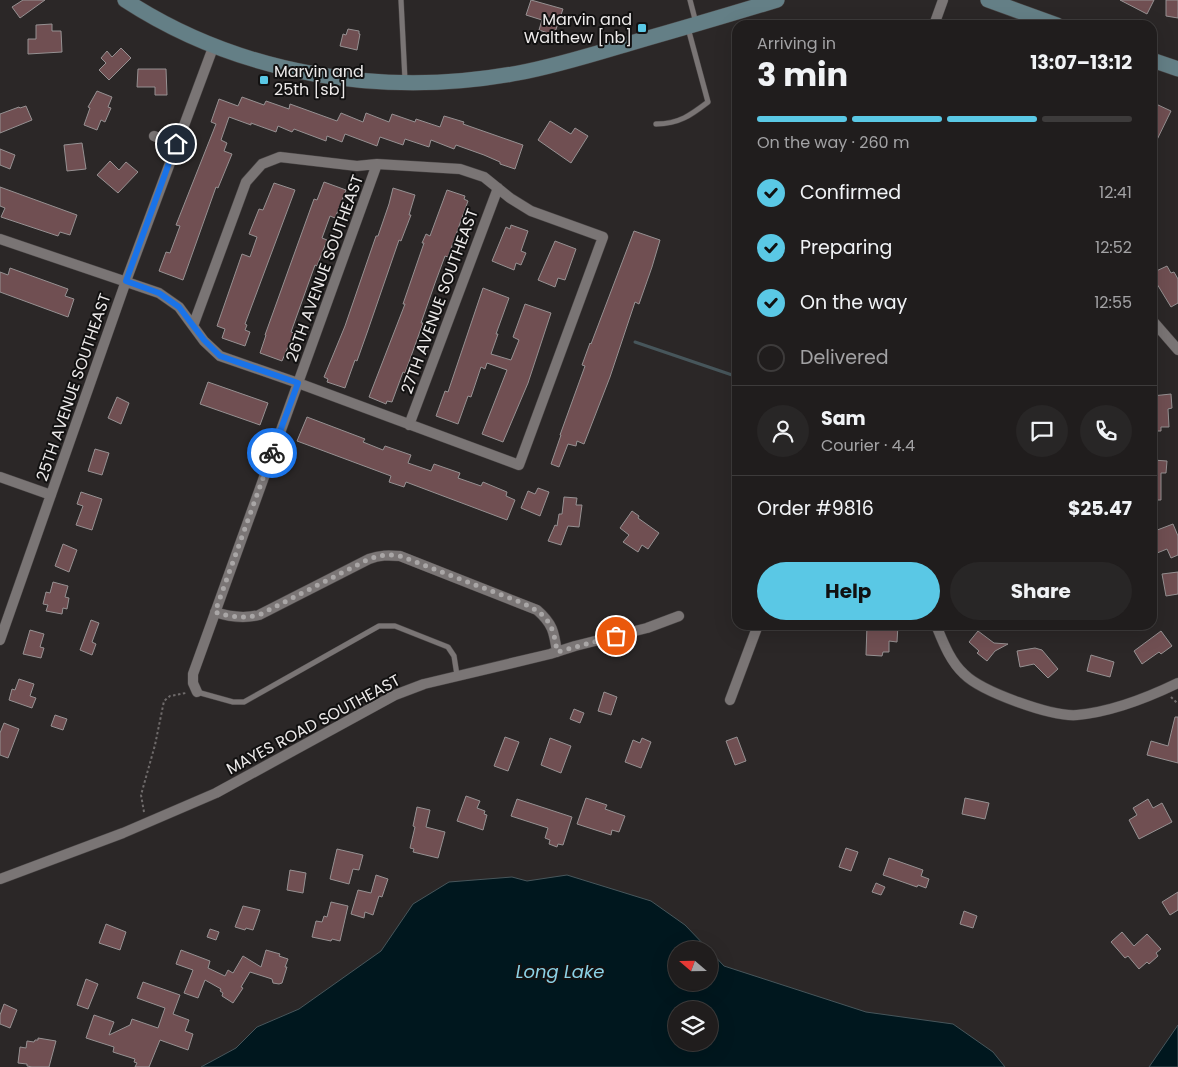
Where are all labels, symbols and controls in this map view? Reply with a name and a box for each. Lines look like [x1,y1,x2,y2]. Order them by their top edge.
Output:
place label: Marvin and Walthew [nb] [524,8,632,49]
marker: Marvin and Walthew [nb] [636,22,648,34]
text: Arriving in [757,32,836,55]
text: 13:07–13:12 [1030,49,1132,76]
text: 3 min [757,52,848,97]
place label: Marvin and 25th [sb] [274,60,364,101]
marker: Marvin and 25th [sb] [258,74,270,86]
pin [155,123,197,165]
icon: home [162,130,190,158]
text: On the way · 260 m [757,131,909,154]
street label: 26TH AVENUE SOUTHEAST [280,171,369,365]
icon: check [757,179,785,207]
text: Confirmed [800,179,901,206]
text: 12:41 [1099,181,1132,204]
street label: 27TH AVENUE SOUTHEAST [395,205,484,397]
icon: check [757,234,785,262]
text: Preparing [800,234,892,261]
text: 12:52 [1095,236,1132,259]
icon: check [757,289,785,317]
text: On the way [800,289,907,316]
street label: 25TH AVENUE SOUTHEAST [31,290,117,484]
text: 12:55 [1094,291,1132,314]
text: Delivered [800,344,889,371]
button: person [757,405,809,457]
text: Sam [821,405,866,432]
button: chat [1016,405,1068,457]
button: phone [1080,405,1132,457]
courier [247,428,297,478]
text: Courier · 4.4 [821,434,915,457]
icon: bike [258,439,286,467]
text: Order #9816 [757,495,874,522]
text: $25.47 [1068,495,1132,522]
button: Help [757,562,940,620]
button: Share [950,562,1132,620]
pin [595,615,637,657]
icon: bag [602,622,630,650]
street label: MAYES ROAD SOUTHEAST [222,669,405,780]
north arrow [668,941,718,991]
map controls [668,941,718,1051]
water label: Long Lake [516,959,604,984]
button: layers [668,1001,718,1051]

